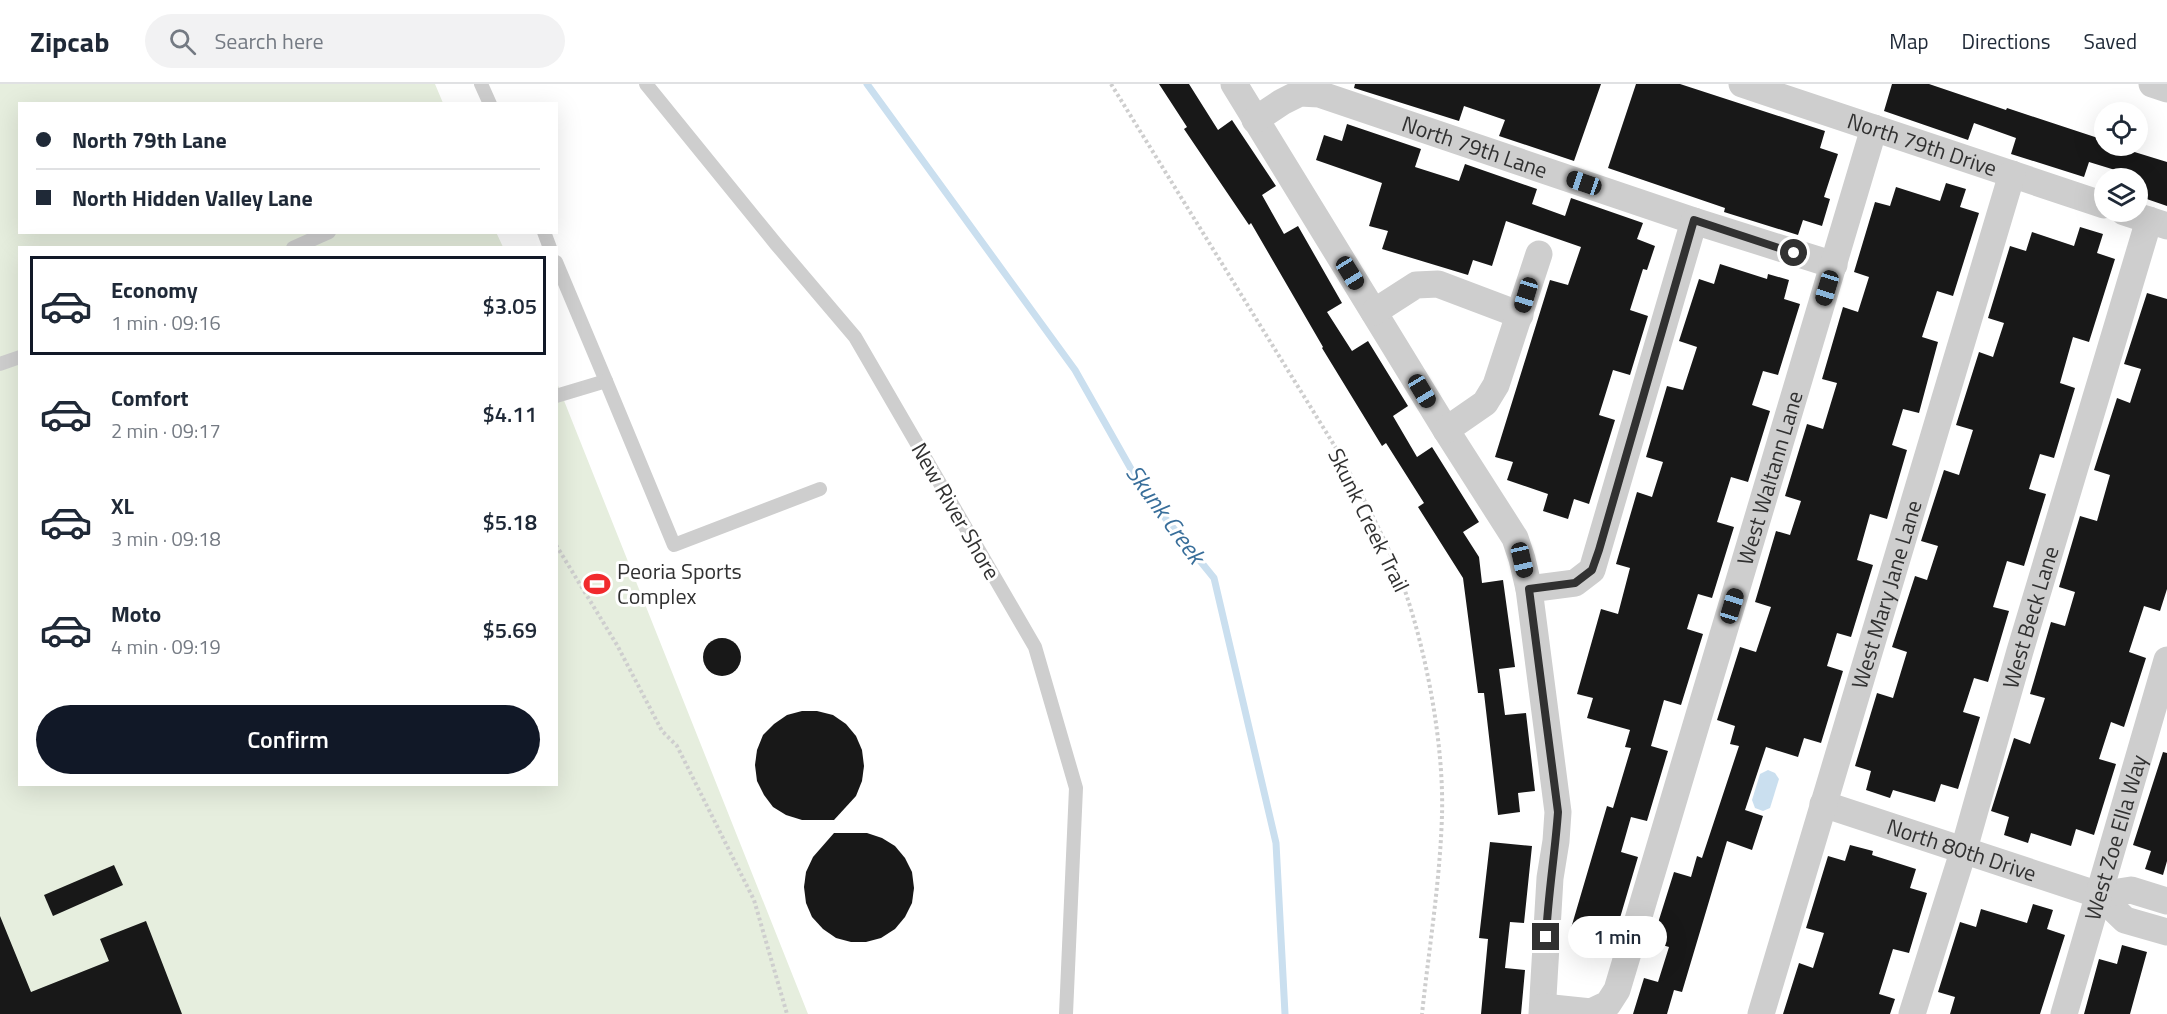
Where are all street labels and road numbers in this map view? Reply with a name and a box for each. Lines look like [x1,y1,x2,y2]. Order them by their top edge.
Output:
street label: North 79th Drive [1843,103,2001,185]
street label: North 79th Lane [1397,106,1552,187]
street label: West Waltann Lane [1728,387,1812,569]
street label: New River Shore [903,436,1009,586]
street label: Skunk Creek Trail [1319,442,1419,598]
street label: West Mary Jane Lane [1842,496,1931,693]
street label: West Beck Lane [1993,542,2067,693]
street label: West Zoe Ella Way [2075,750,2156,924]
street label: North 80th Drive [1882,809,2041,890]

